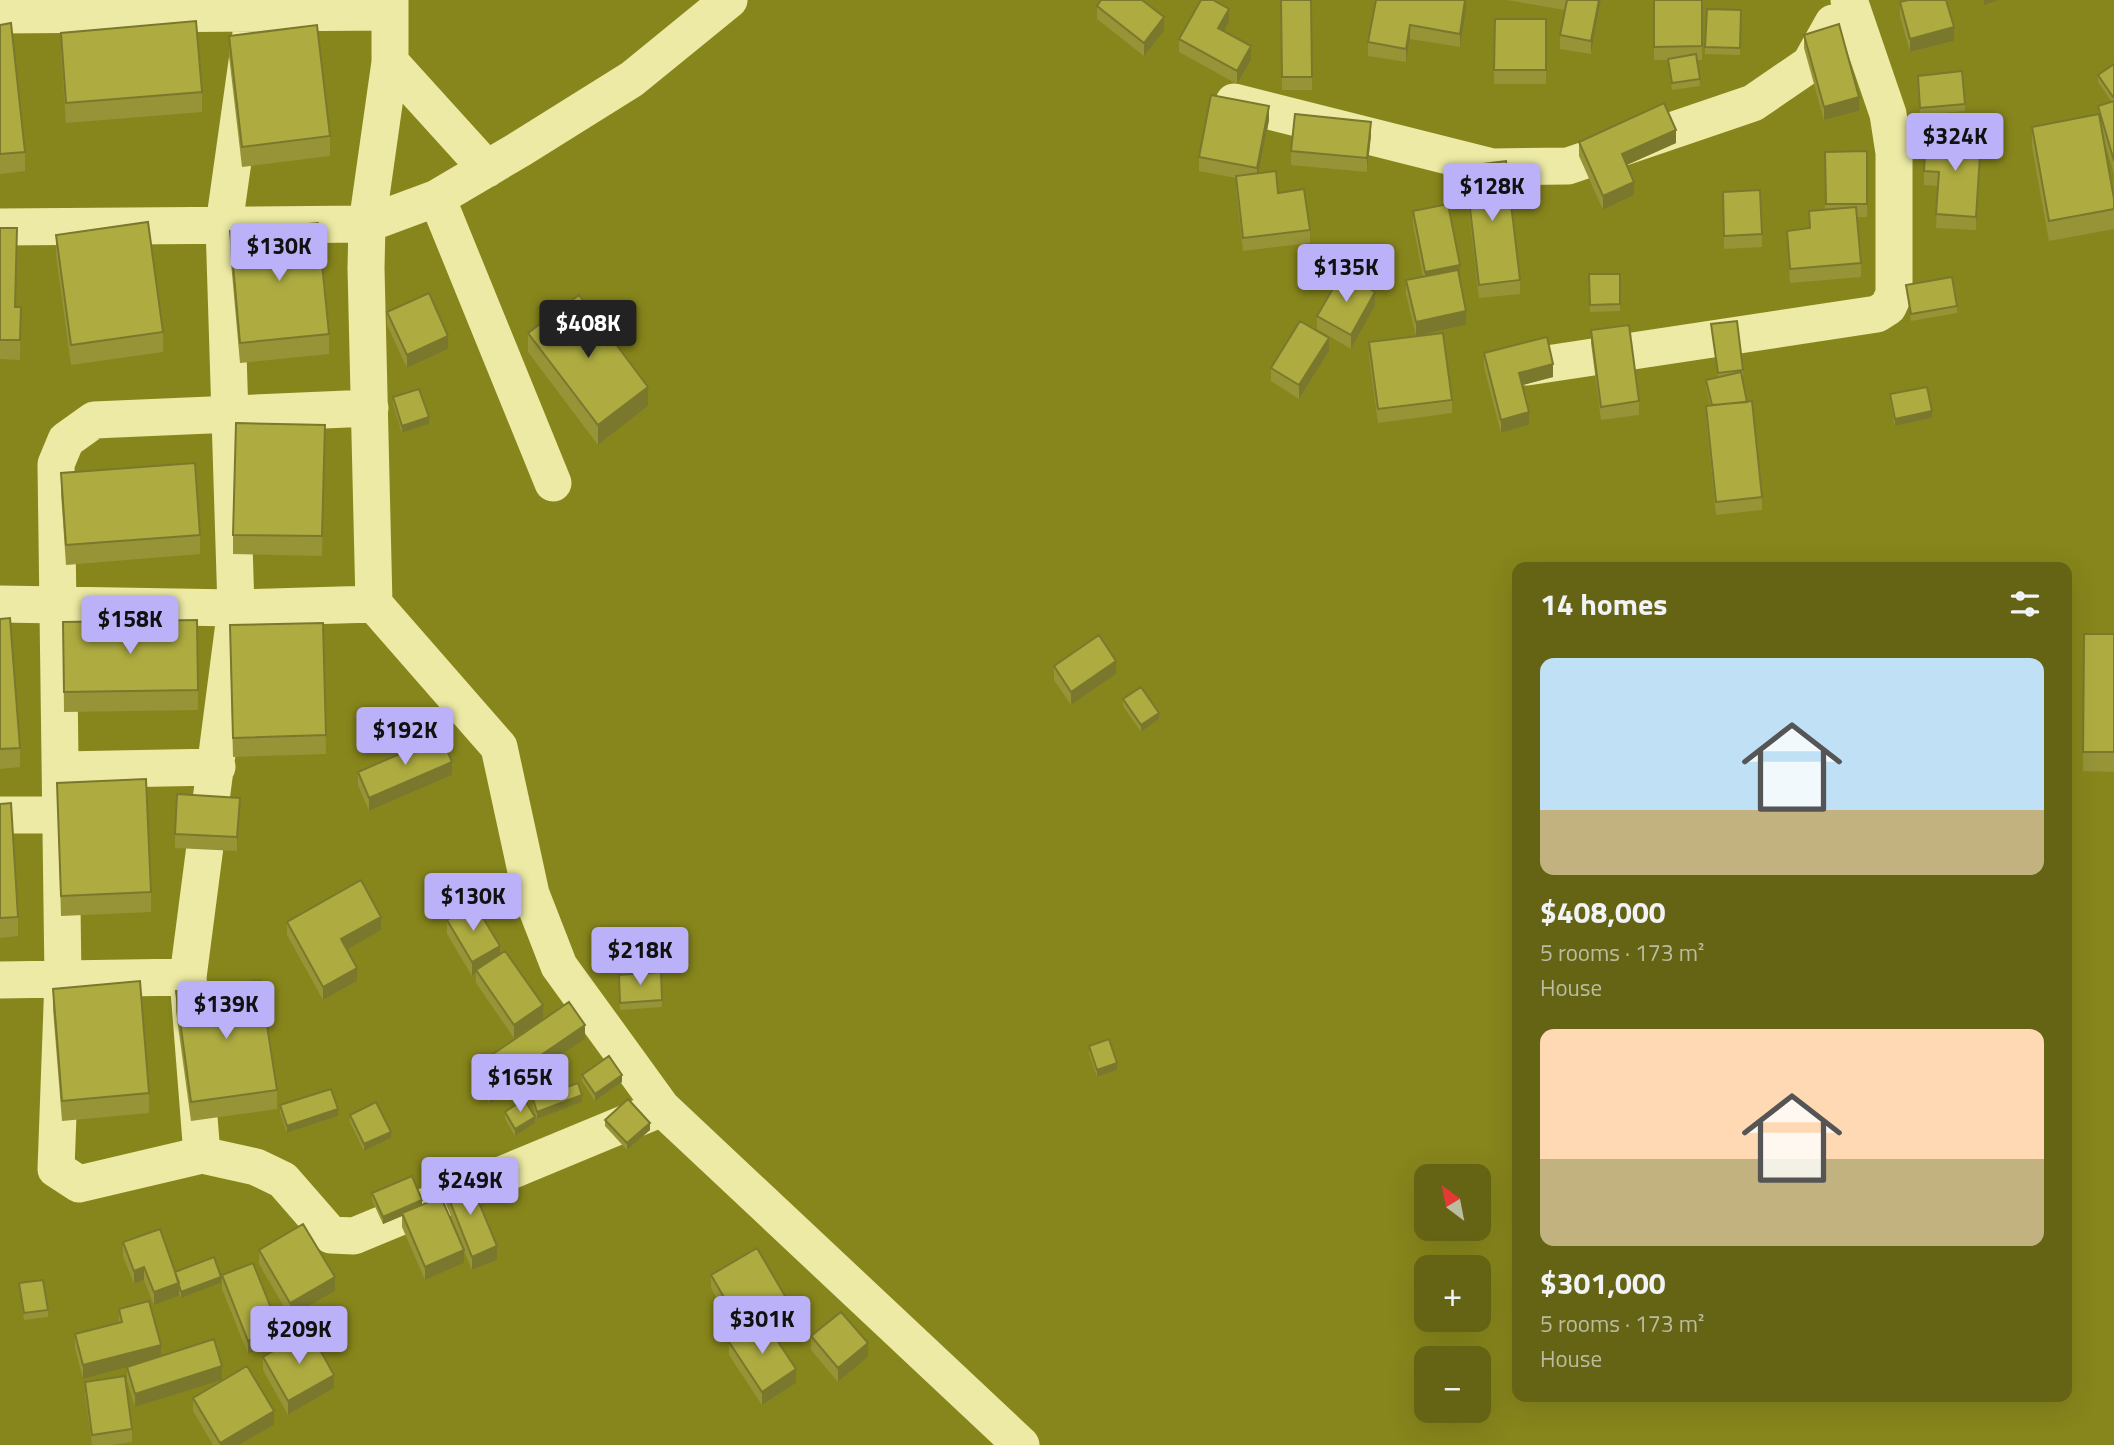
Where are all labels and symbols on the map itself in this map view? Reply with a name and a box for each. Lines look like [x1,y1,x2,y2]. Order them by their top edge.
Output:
pin: $324K [1906,114,2004,173]
pin: $128K [1443,164,1541,223]
pin: $130K [230,224,328,283]
pin: $135K [1297,244,1395,304]
pin: $408K [539,300,637,360]
pin: $158K [81,596,179,656]
pin: $192K [356,708,454,767]
pin: $130K [424,874,522,933]
pin: $218K [591,928,689,987]
pin: $139K [177,982,275,1041]
pin: $165K [471,1054,569,1114]
pin: $249K [421,1158,519,1217]
north arrow [1414,1164,1491,1241]
pin: $301K [713,1296,811,1356]
pin: $209K [250,1306,348,1366]

